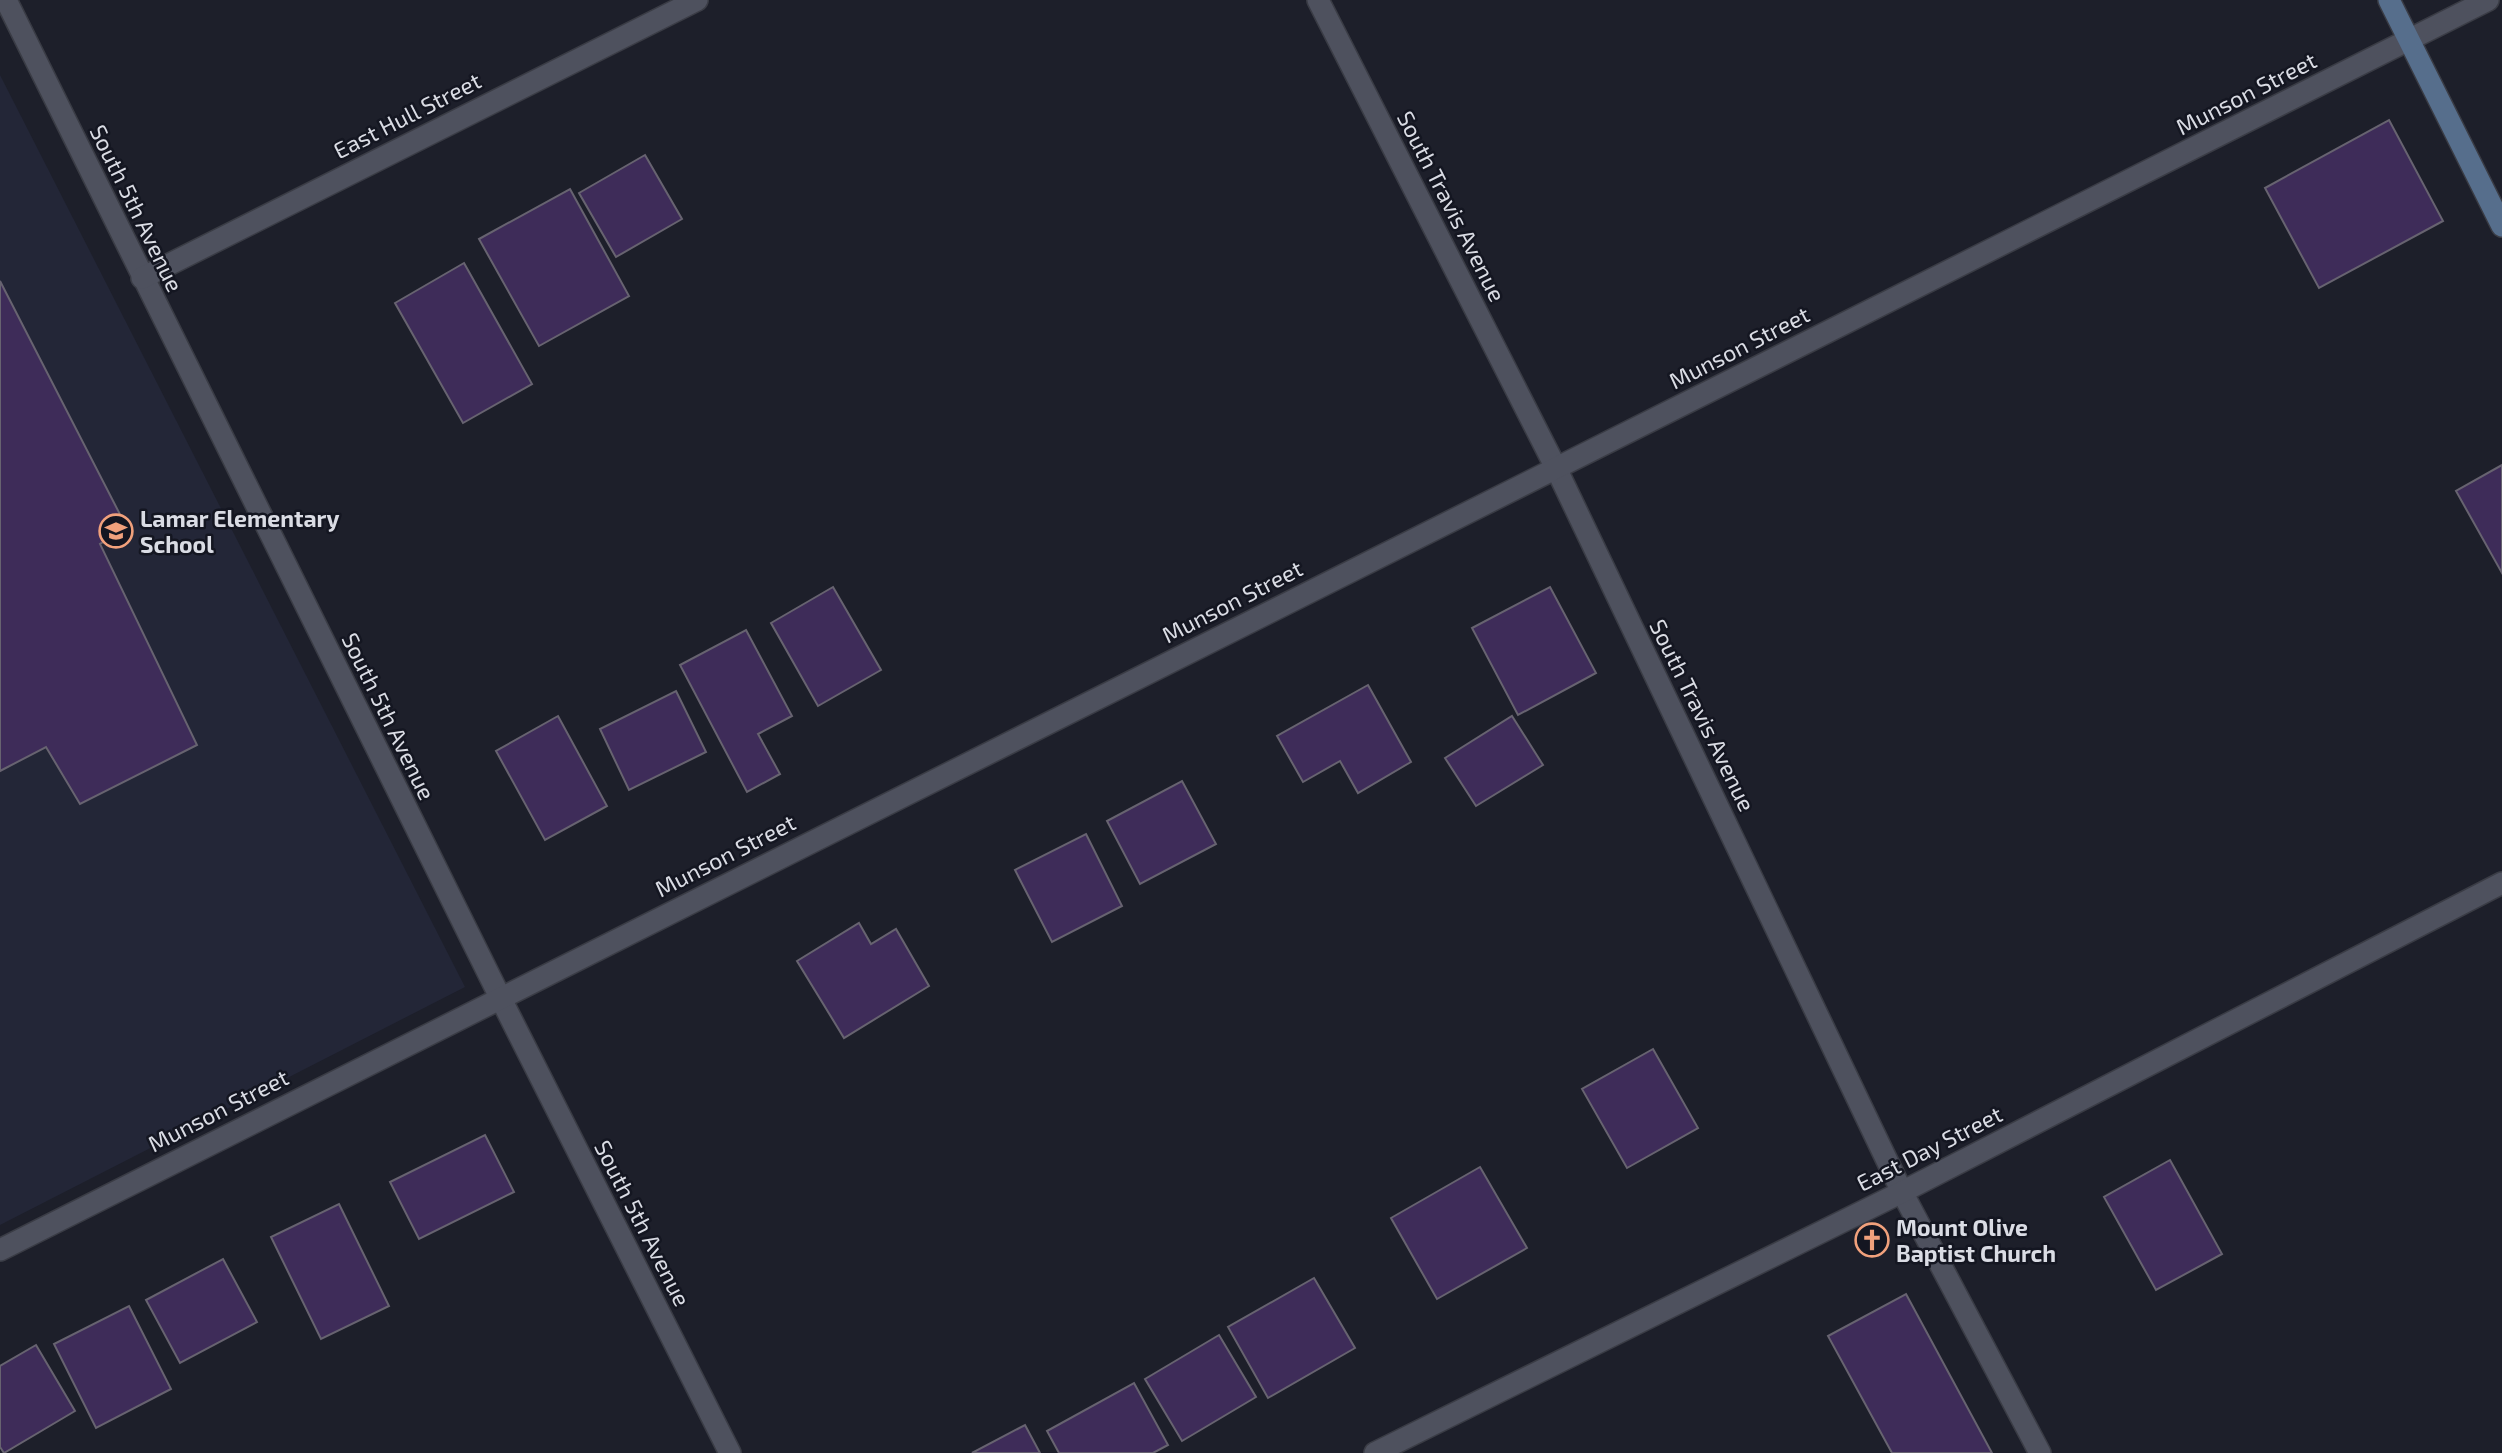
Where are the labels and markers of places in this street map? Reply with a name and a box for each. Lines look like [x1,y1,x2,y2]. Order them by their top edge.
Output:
place label: Lamar Elementary School [140,504,339,558]
school or university icon: Lamar Elementary School [97,512,135,550]
place label: Mount Olive Baptist Church [1896,1213,2056,1267]
church icon: Mount Olive Baptist Church [1853,1221,1891,1259]

